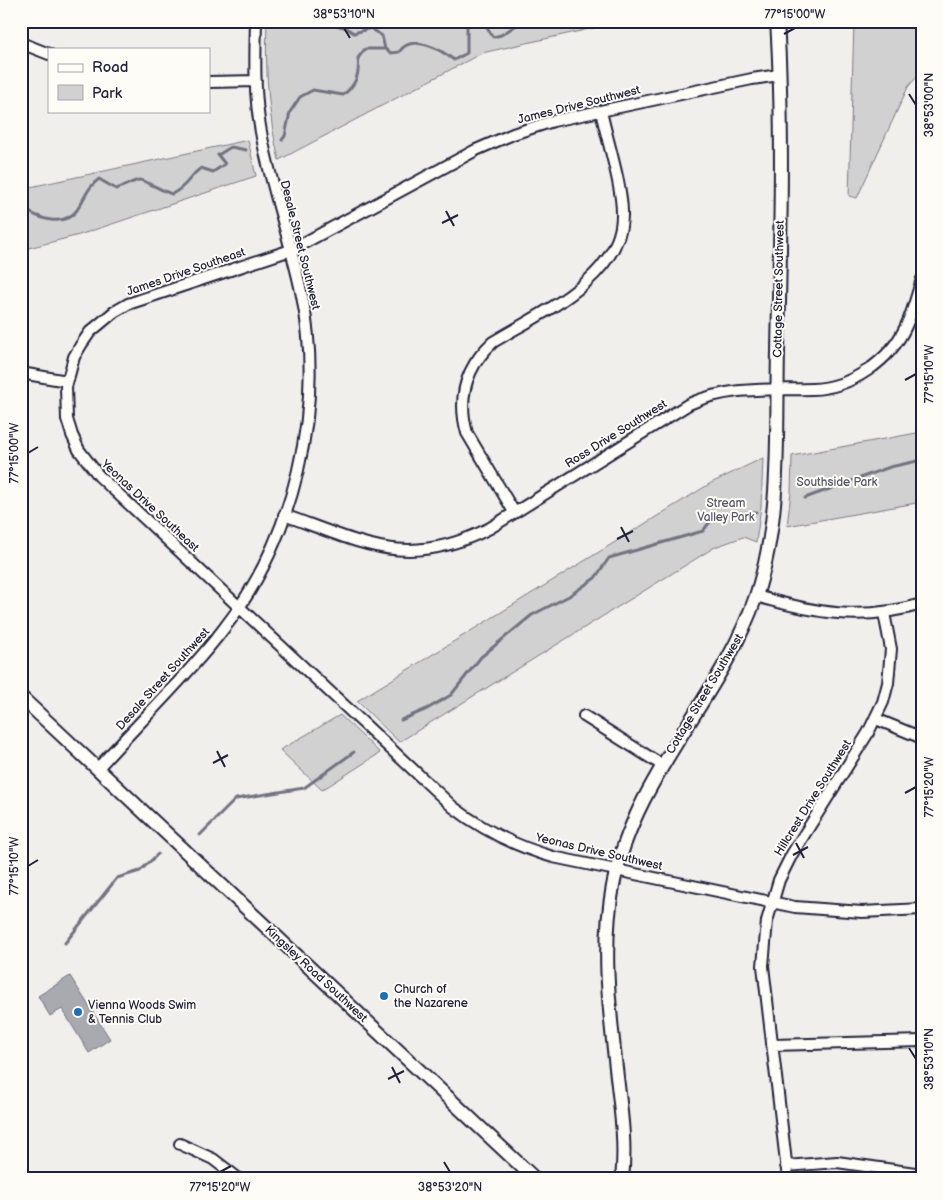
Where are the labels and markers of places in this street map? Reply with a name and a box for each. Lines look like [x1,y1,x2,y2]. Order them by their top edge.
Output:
place label: Church of the Nazarene [394,982,468,1011]
marker: Church of the Nazarene [378,990,390,1002]
place label: Vienna Woods Swim & Tennis Club [88,998,196,1027]
marker: Vienna Woods Swim & Tennis Club [72,1006,84,1018]

